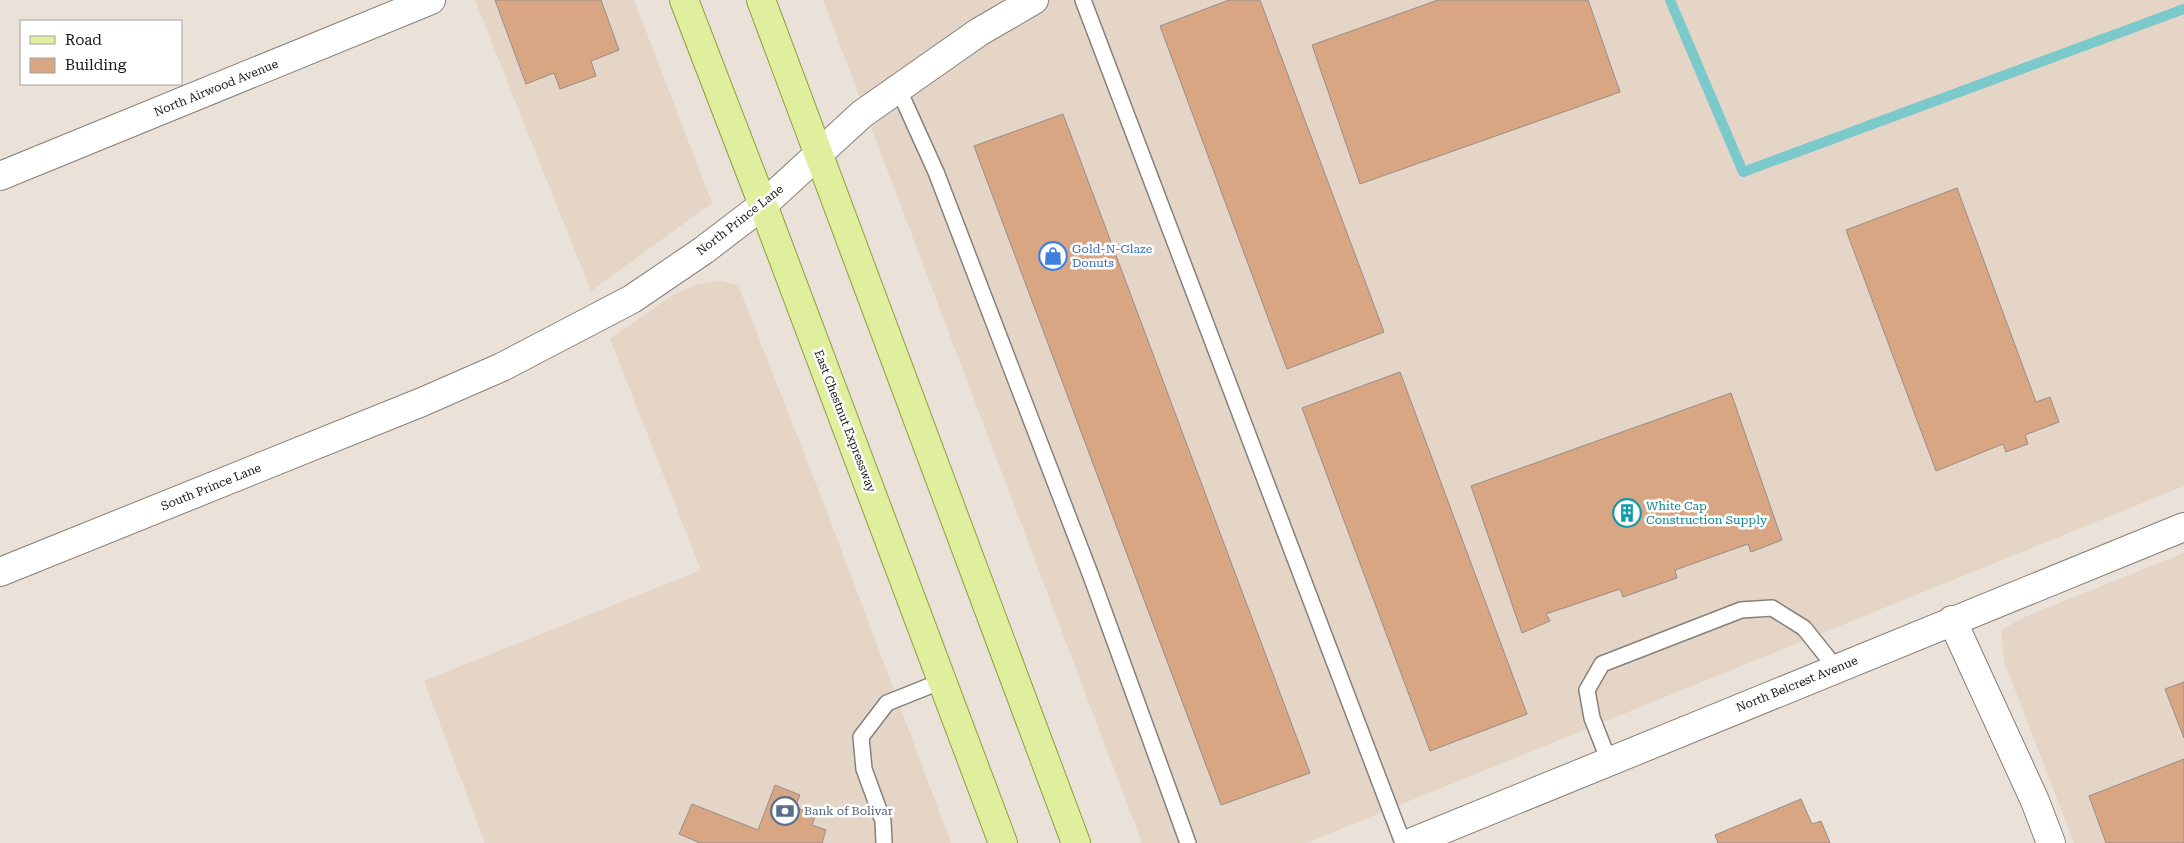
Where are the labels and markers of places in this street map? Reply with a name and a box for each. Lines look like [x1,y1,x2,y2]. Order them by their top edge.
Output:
shop icon: Gold-N-Glaze Donuts [1038,241,1068,271]
place label: Gold-N-Glaze Donuts [1072,242,1153,270]
building icon: White Cap Construction Supply [1612,498,1642,528]
place label: White Cap Construction Supply [1646,499,1768,527]
bank icon: Bank of Bolivar [770,796,800,826]
place label: Bank of Bolivar [804,804,893,818]

